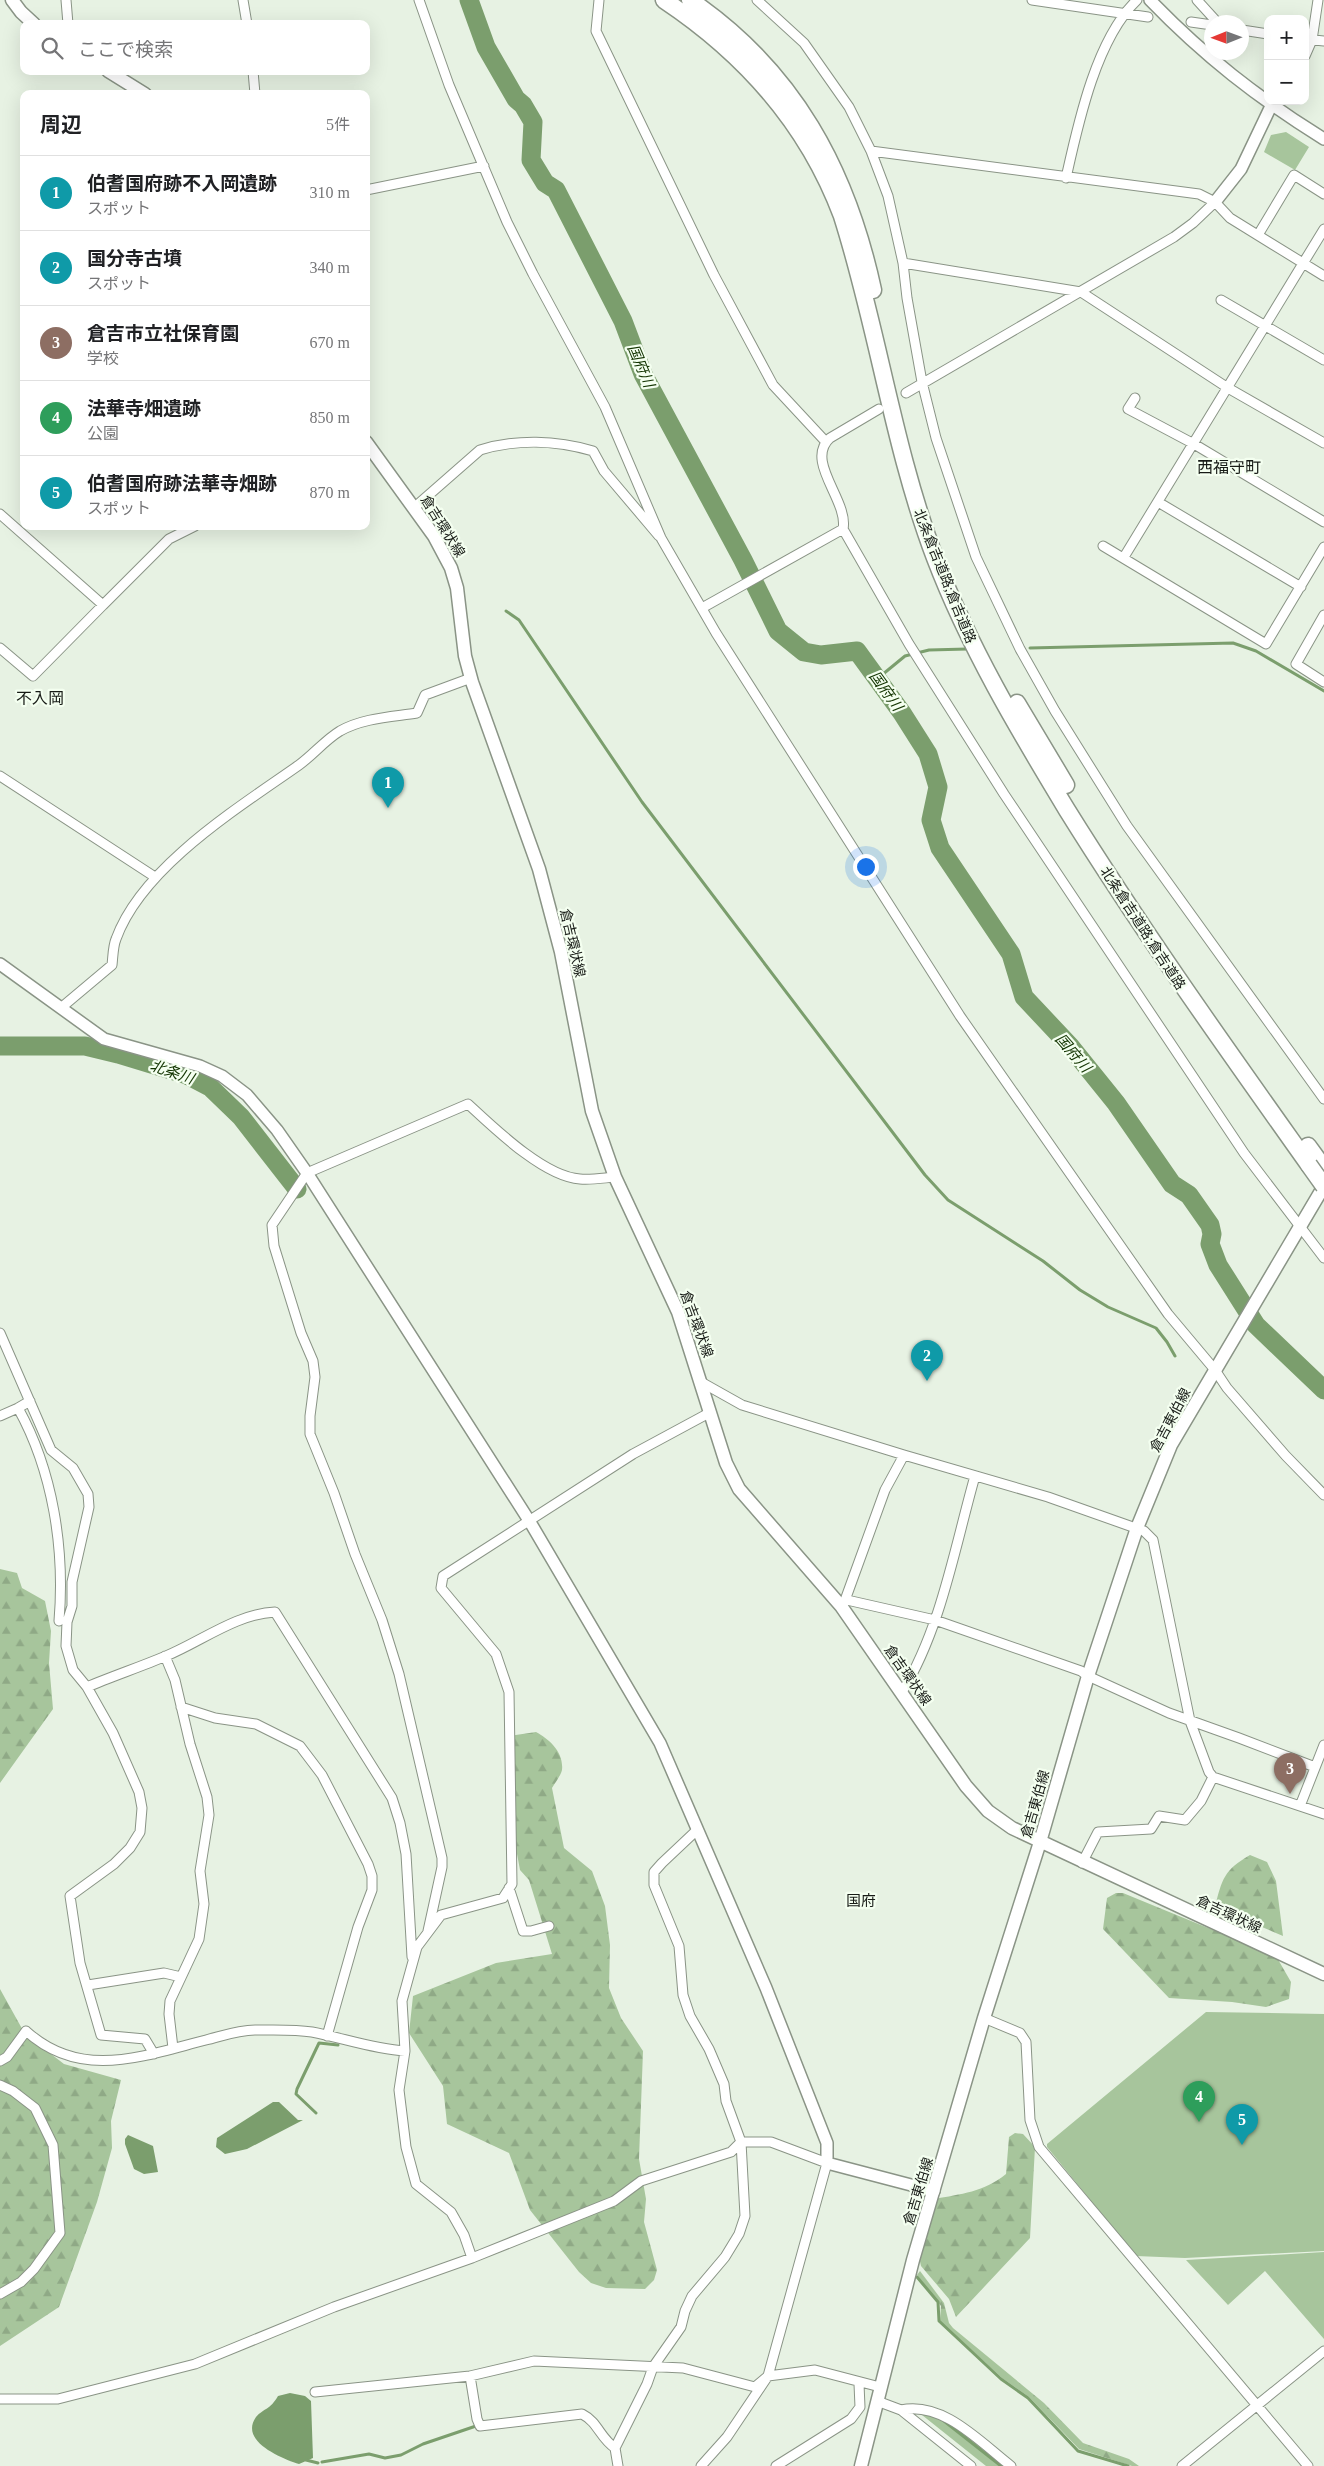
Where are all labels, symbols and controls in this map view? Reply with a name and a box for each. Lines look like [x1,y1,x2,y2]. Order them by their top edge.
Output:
north arrow [1204,15,1249,60]
map controls [1264,15,1309,105]
button: + [1264,15,1309,60]
search box [20,20,370,75]
icon: search [38,34,66,62]
text: ここで検索 [78,39,173,60]
button: − [1264,60,1309,105]
text: 周辺 [40,113,82,137]
text: 5件 [326,116,350,133]
text: 伯耆国府跡不入岡遺跡 [87,173,277,194]
text: 1 [52,184,60,201]
text: 310 m [310,184,350,201]
text: スポット [87,200,151,217]
text: 国分寺古墳 [87,248,182,269]
text: 2 [52,259,60,276]
text: 340 m [310,259,350,276]
text: スポット [87,275,151,292]
text: 倉吉市立社保育園 [87,323,239,344]
text: 3 [52,334,60,351]
text: 670 m [310,334,350,351]
water label: 国府川 [625,342,658,392]
text: 学校 [87,350,119,367]
text: 法華寺畑遺跡 [87,398,201,419]
text: 4 [52,409,60,426]
text: 850 m [310,409,350,426]
text: 公園 [87,425,119,442]
district label: 西福守町 [1197,459,1261,476]
text: 伯耆国府跡法華寺畑跡 [87,473,277,494]
text: 5 [52,484,60,501]
text: 870 m [310,484,350,501]
street label: 倉吉環状線 [418,492,468,560]
text: スポット [87,500,151,517]
street label: 北条倉吉道路;倉吉道路 [911,506,979,646]
water label: 国府川 [866,668,907,716]
district label: 不入岡 [16,690,64,707]
pin: 1 [372,767,404,808]
your location [853,854,879,880]
street label: 北条倉吉道路;倉吉道路 [1097,863,1189,993]
street label: 倉吉環状線 [557,907,589,979]
water label: 国府川 [1052,1031,1095,1077]
water label: 北条川 [148,1057,198,1088]
street label: 倉吉環状線 [678,1288,716,1360]
pin: 2 [911,1340,943,1381]
street label: 倉吉東伯線 [1147,1386,1193,1455]
street label: 倉吉環状線 [881,1642,935,1708]
pin: 3 [1274,1753,1306,1794]
street label: 倉吉東伯線 [1019,1768,1052,1840]
street label: 倉吉環状線 [1194,1892,1264,1936]
district label: 国府 [846,1893,876,1909]
pin: 4 [1183,2081,1215,2122]
pin: 5 [1226,2104,1258,2145]
street label: 倉吉東伯線 [901,2155,936,2227]

